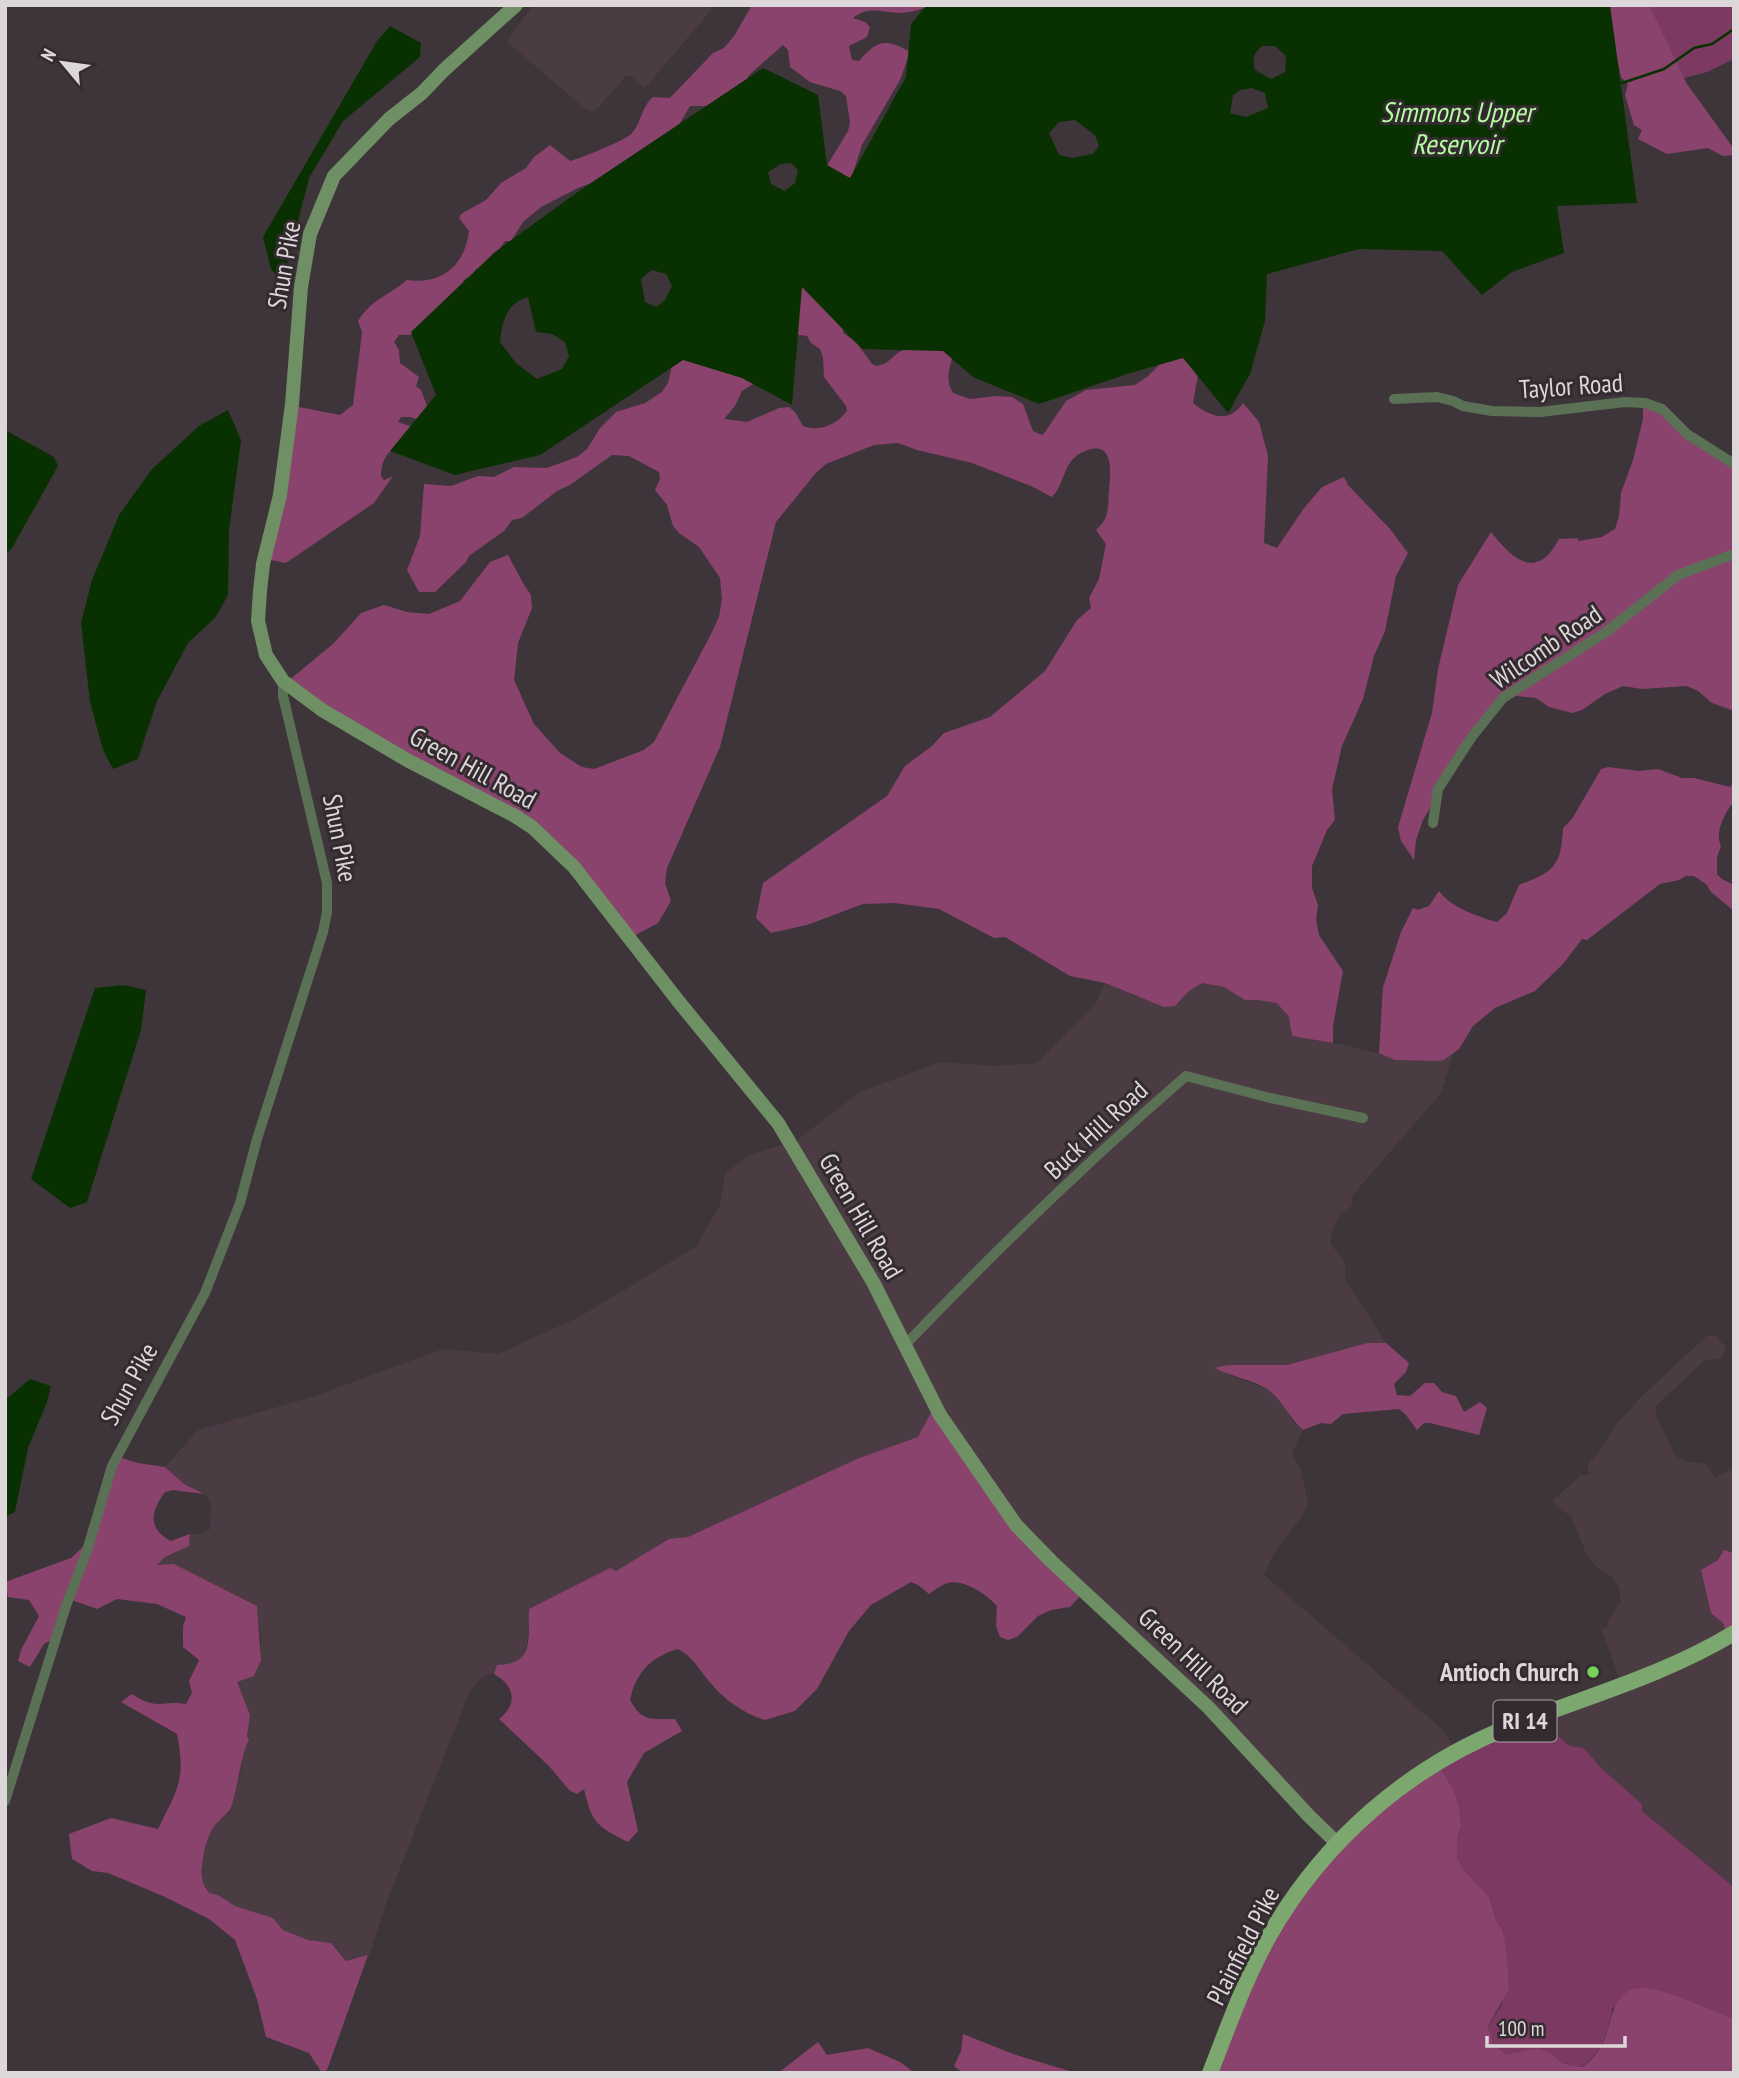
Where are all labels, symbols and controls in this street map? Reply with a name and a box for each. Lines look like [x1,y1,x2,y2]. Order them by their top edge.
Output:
north arrow [28,28,98,98]
text: N [35,44,61,65]
water label: Simmons Upper Reservoir [1381,93,1538,162]
street label: Shun Pike [260,218,307,311]
street label: Taylor Road [1518,365,1624,406]
street label: Wilcomb Road [1484,597,1608,696]
street label: Green Hill Road [404,719,542,816]
street label: Shun Pike [316,791,365,885]
street label: Buck Hill Road [1037,1073,1154,1186]
street label: Green Hill Road [812,1147,911,1284]
street label: Shun Pike [93,1337,164,1431]
street label: Green Hill Road [1132,1600,1255,1721]
place label: Antioch Church [1439,1655,1579,1688]
marker: Antioch Church [1585,1664,1601,1680]
road number: RI 14 [1494,1700,1556,1742]
street label: Plainfield Pike [1199,1881,1286,2010]
scale bar [1487,2004,1625,2048]
text: 100 m [1498,2015,1544,2042]

